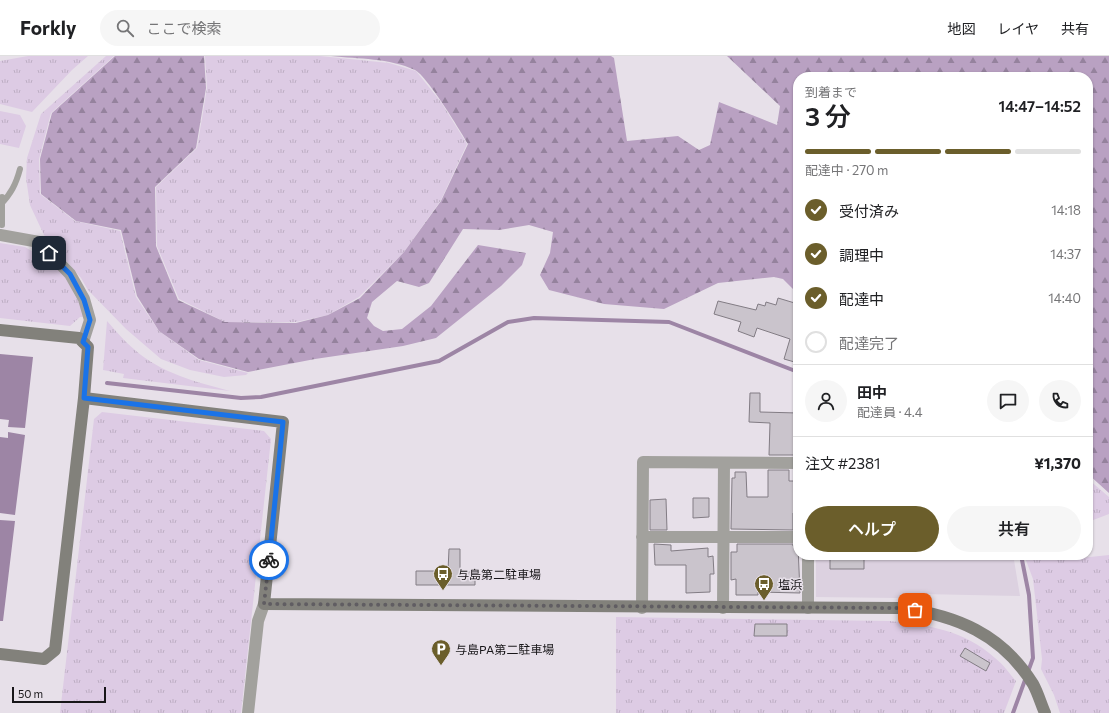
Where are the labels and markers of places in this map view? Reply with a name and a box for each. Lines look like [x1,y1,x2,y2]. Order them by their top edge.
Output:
pin [32,236,66,270]
bus stop icon: 与島第二駐車場 [432,563,454,591]
place label: 与島第二駐車場 [457,567,541,581]
bus stop icon: 塩浜 [753,573,775,601]
place label: 塩浜 [778,577,802,591]
pin [898,593,932,627]
parking icon: 与島PA第二駐車場 [430,638,452,666]
place label: 与島PA第二駐車場 [455,642,554,656]

